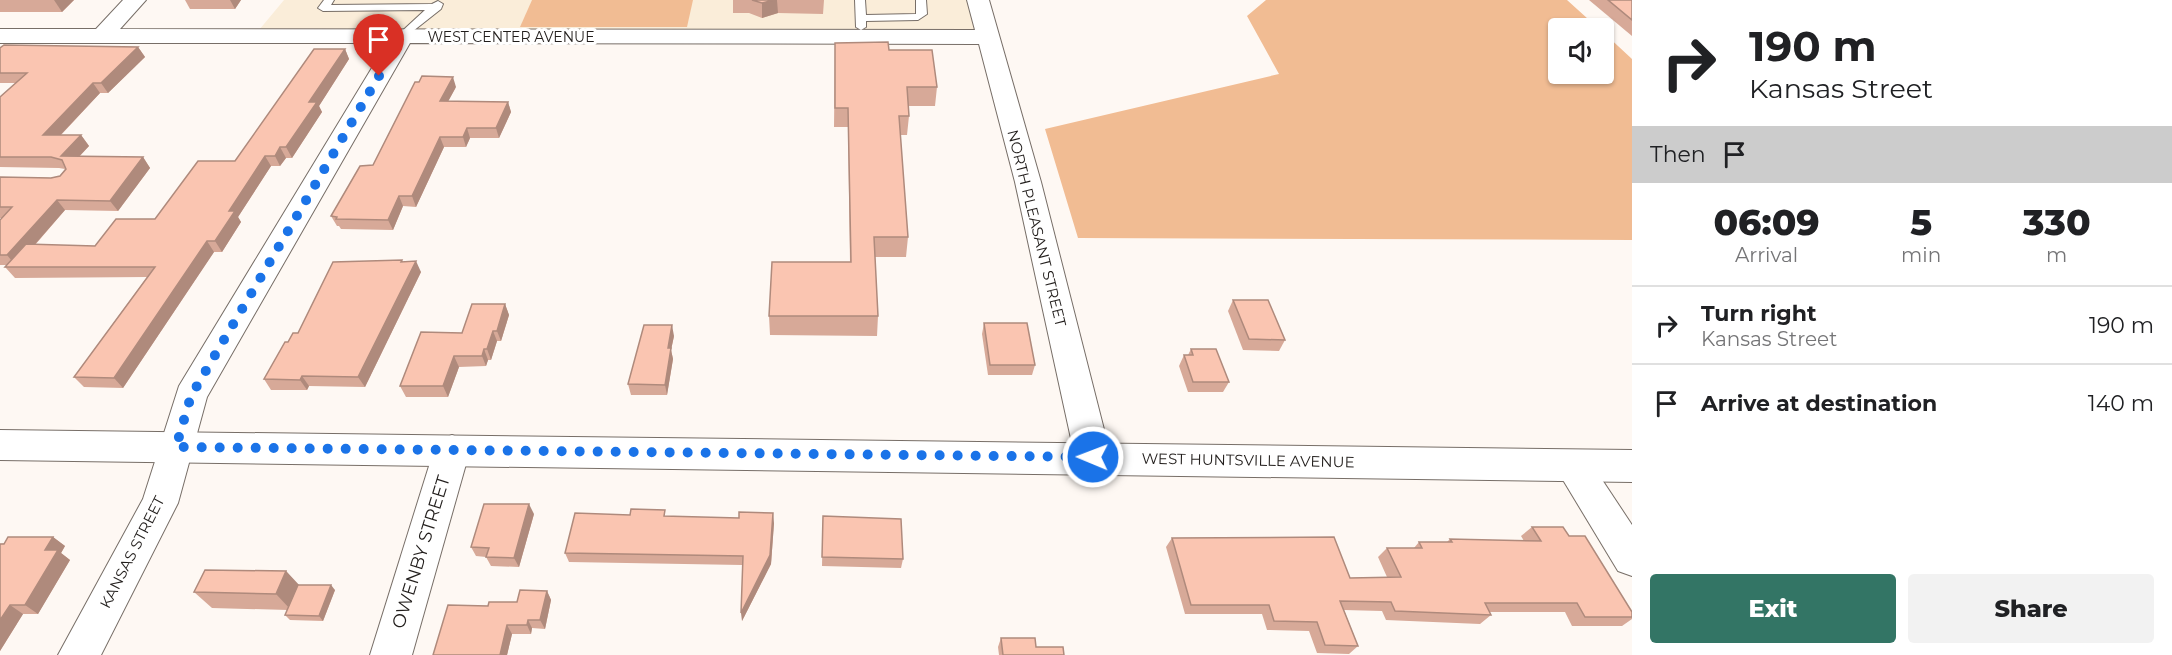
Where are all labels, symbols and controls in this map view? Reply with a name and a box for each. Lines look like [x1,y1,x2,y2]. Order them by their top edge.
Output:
pin [353,14,404,76]
map controls [1548,18,1614,84]
button: sound [1548,18,1614,84]
text: 190 m [1749,20,1877,72]
icon: arrive [362,23,395,56]
icon: right [1650,24,1728,102]
street label: WEST CENTER AVENUE [427,28,595,46]
text: Kansas Street [1749,72,1933,105]
street label: NORTH PLEASANT STREET [1003,128,1071,329]
icon: arrive [1718,138,1751,171]
text: Then [1650,141,1706,168]
text: 06:09 [1713,200,1820,244]
text: 5 [1910,200,1932,244]
text: 330 [2023,200,2091,244]
text: Arrival [1735,243,1798,267]
text: min [1901,243,1941,267]
text: m [2046,243,2067,267]
text: Turn right [1701,300,1816,327]
icon: right [1650,309,1683,342]
text: 190 m [2089,312,2154,339]
text: Kansas Street [1701,327,1837,351]
icon: arrive [1650,387,1683,420]
text: Arrive at destination [1701,390,1937,417]
text: 140 m [2088,390,2154,417]
position arrow [1061,425,1125,489]
street label: WEST HUNTSVILLE AVENUE [1141,449,1355,471]
street label: OWENBY STREET [387,472,455,631]
street label: KANSAS STREET [95,492,169,611]
button: Exit [1650,574,1896,643]
button: Share [1908,574,2154,643]

